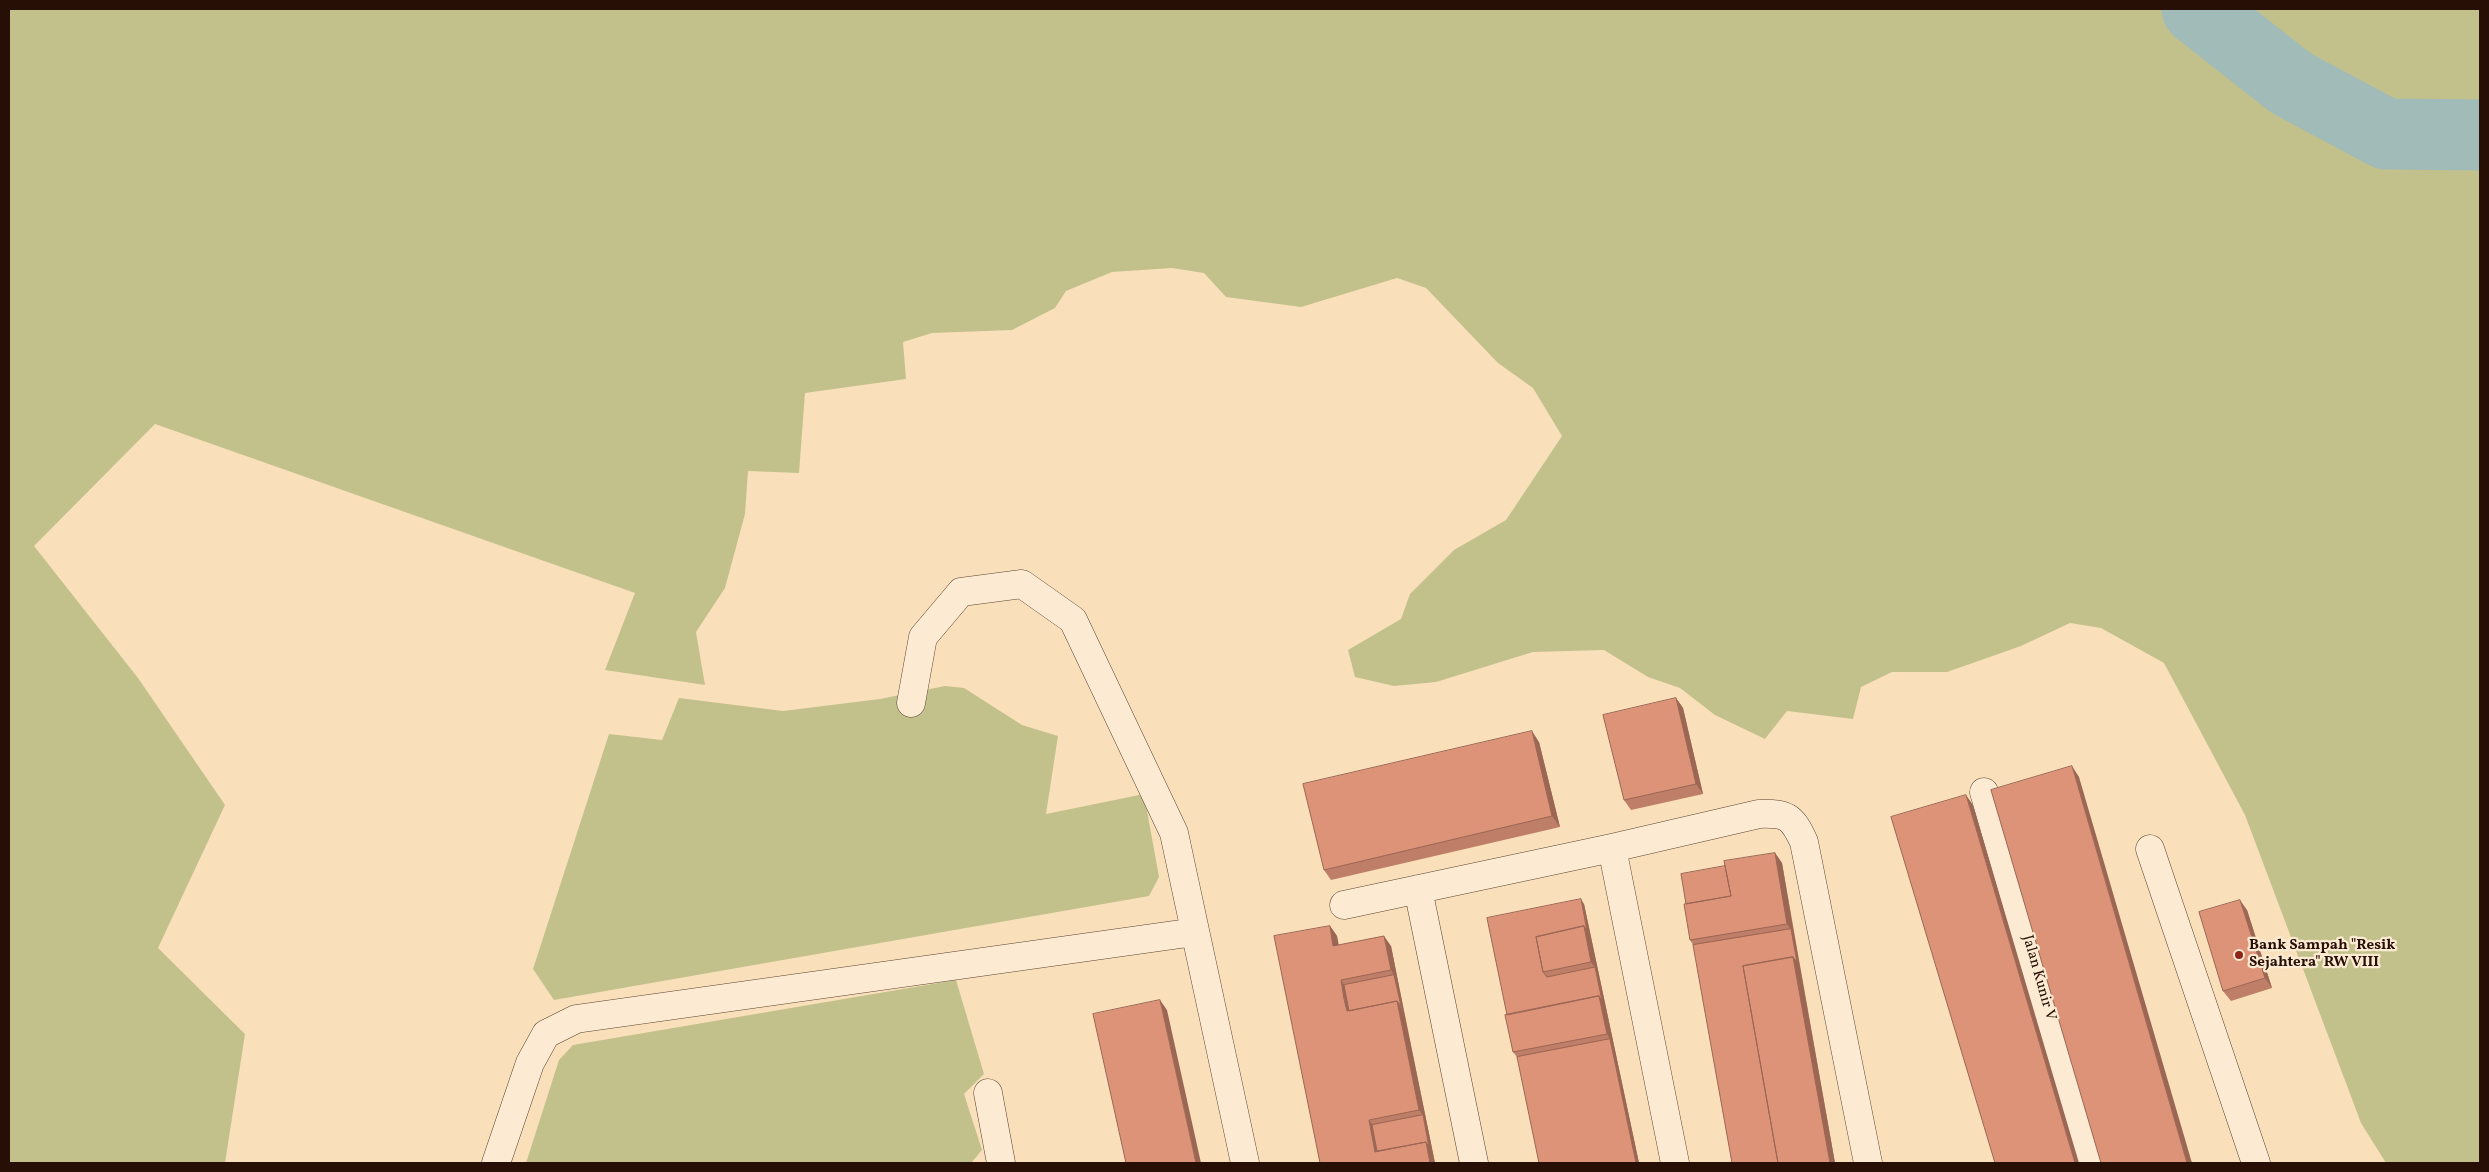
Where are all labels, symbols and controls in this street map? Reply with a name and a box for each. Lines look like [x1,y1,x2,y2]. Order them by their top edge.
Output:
street label: Jalan Kunir V [2017,933,2059,1023]
place label: Bank Sampah "Resik Sejahtera" RW VIII [2249,937,2395,972]
marker: Bank Sampah "Resik Sejahtera" RW VIII [2233,949,2245,961]

